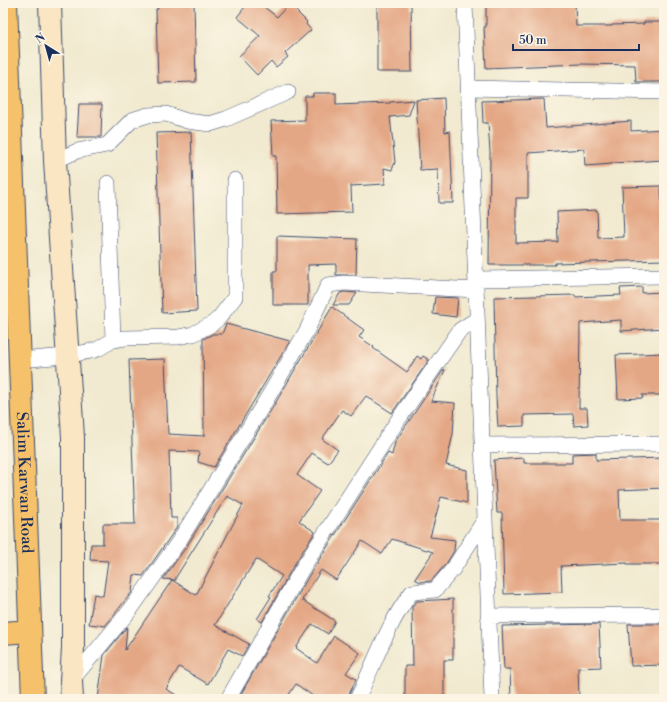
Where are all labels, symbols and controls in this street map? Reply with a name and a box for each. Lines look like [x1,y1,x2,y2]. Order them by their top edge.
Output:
north arrow [26,26,66,66]
scale bar [513,26,639,52]
text: N [33,30,49,47]
text: 50 m [519,33,547,48]
street label: Salim Karwan Road [12,411,37,554]

